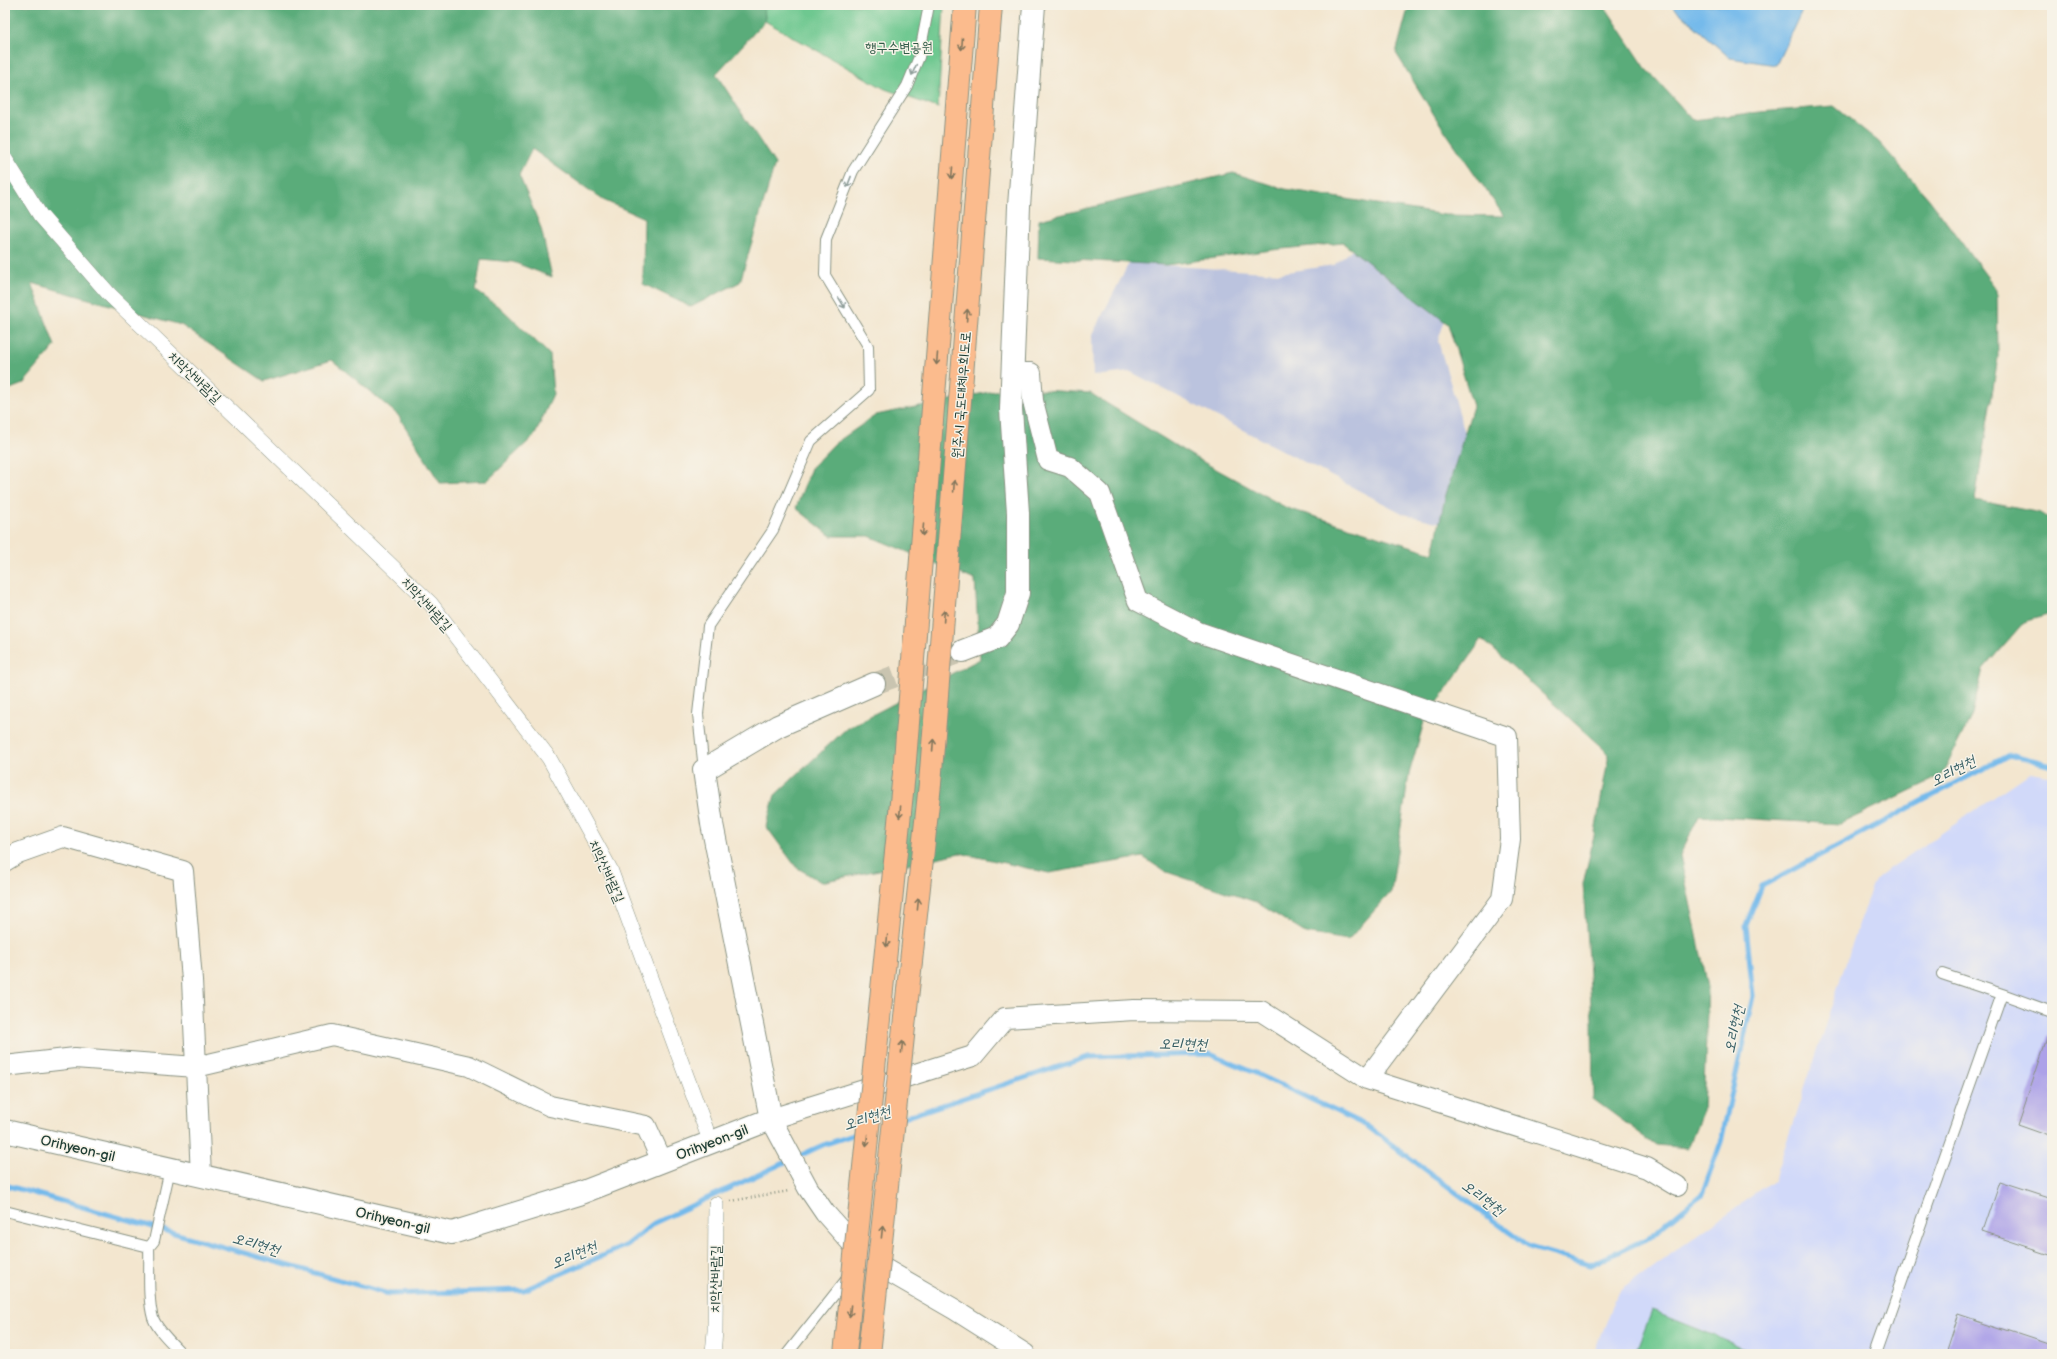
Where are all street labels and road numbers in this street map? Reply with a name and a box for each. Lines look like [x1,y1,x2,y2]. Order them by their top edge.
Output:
street label: 원주시 국도대체우회도로 [949,331,974,459]
street label: 치악산바람길 [164,348,225,407]
street label: 치악산바람길 [398,574,456,636]
street label: 치악산바람길 [585,837,628,906]
street label: Orihyeon-gil [674,1121,751,1164]
street label: Orihyeon-gil [39,1132,117,1165]
street label: Orihyeon-gil [354,1204,432,1237]
street label: 치악산바람길 [706,1244,725,1313]

